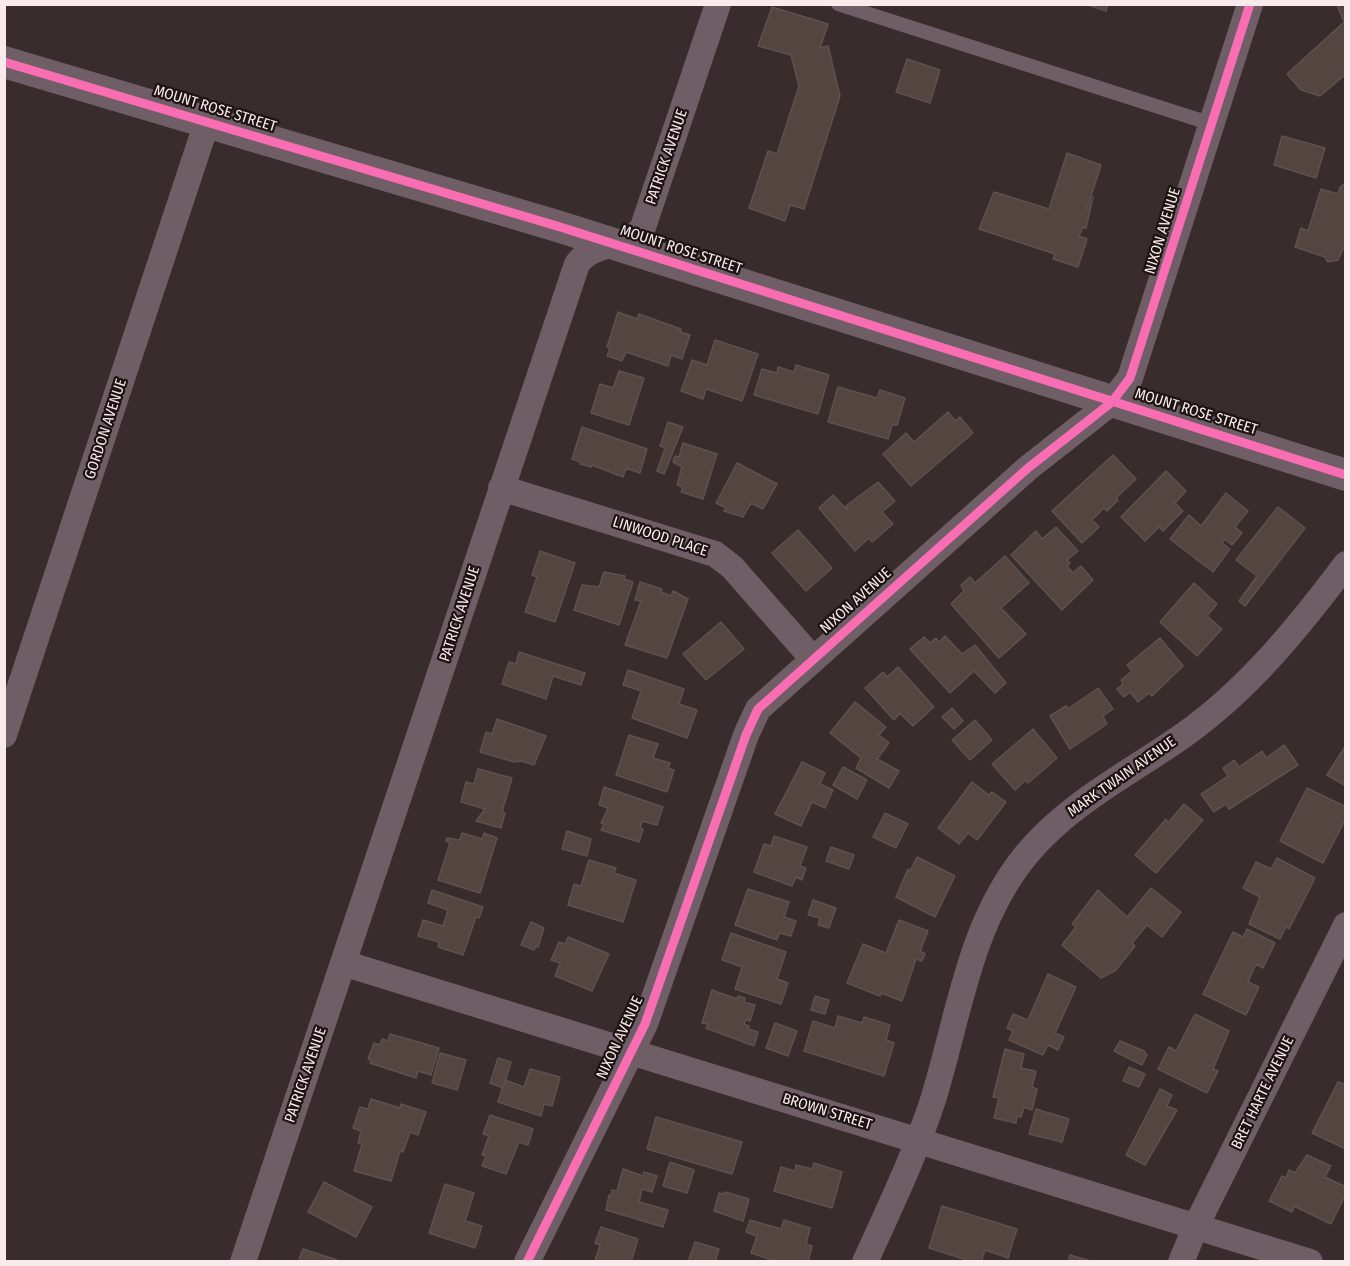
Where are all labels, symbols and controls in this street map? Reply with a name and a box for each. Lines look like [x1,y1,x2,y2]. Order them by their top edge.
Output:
street label: MOUNT ROSE STREET [152,82,278,136]
street label: PATRICK AVENUE [642,107,692,207]
street label: NIXON AVENUE [1141,186,1185,276]
street label: MOUNT ROSE STREET [618,222,744,278]
street label: GORDON AVENUE [81,377,131,481]
street label: MOUNT ROSE STREET [1133,385,1259,439]
street label: LINWOOD PLACE [610,513,710,561]
street label: PATRICK AVENUE [436,564,484,664]
street label: NIXON AVENUE [817,564,895,638]
street label: MARK TWAIN AVENUE [1064,733,1180,821]
street label: NIXON AVENUE [593,994,647,1082]
street label: PATRICK AVENUE [281,1025,331,1125]
street label: BRET HARTE AVENUE [1228,1034,1298,1152]
street label: BROWN STREET [780,1090,874,1134]

